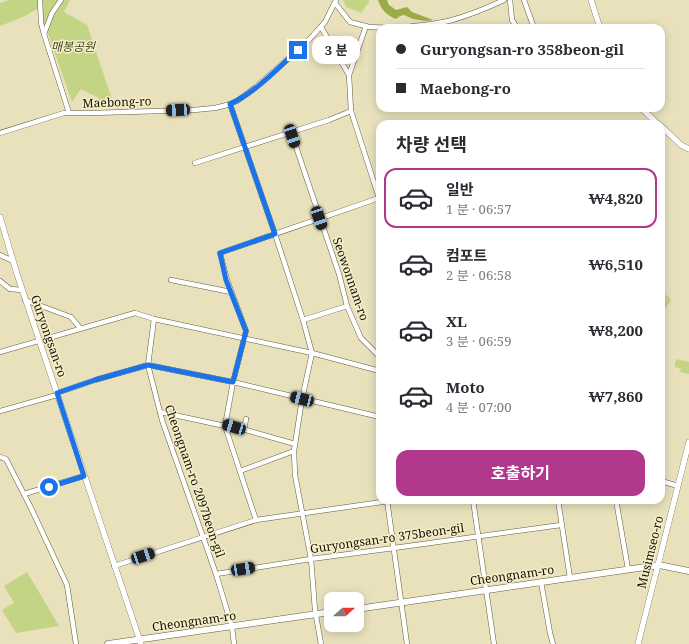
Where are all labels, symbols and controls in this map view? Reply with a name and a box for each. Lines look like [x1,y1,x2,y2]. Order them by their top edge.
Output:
callout: 3 분 [312,36,360,64]
park label: 매봉공원 [51,38,96,55]
text: Guryongsan-ro 358beon-gil [420,39,624,59]
route end [289,41,307,59]
text: 3 분 [325,41,347,59]
text: Maebong-ro [420,78,511,98]
street label: Maebong-ro [82,92,152,112]
car [166,103,190,117]
car [283,123,301,149]
text: 차량 선택 [396,132,467,156]
text: 일반 [446,179,474,199]
icon: car [398,180,434,216]
text: ₩4,820 [589,188,643,208]
text: 1 분 · 06:57 [446,200,511,218]
car [309,205,329,231]
street label: Seowonnam-ro [329,235,373,323]
text: 컴포트 [446,245,487,265]
icon: car [398,246,434,282]
text: ₩6,510 [589,254,643,274]
text: 2 분 · 06:58 [446,266,511,284]
street label: Guryongsan-ro [27,293,71,379]
text: XL [446,311,467,331]
icon: car [398,312,434,348]
text: ₩8,200 [589,320,643,340]
text: 3 분 · 06:59 [446,332,511,350]
text: Moto [446,377,485,397]
icon: car [398,378,434,414]
text: ₩7,860 [589,386,643,406]
car [289,390,315,408]
text: 4 분 · 07:00 [446,398,511,416]
street label: Cheongnam-ro 2097beon-gil [161,402,229,560]
car [221,418,247,436]
button: 호출하기 [396,450,645,496]
route start [40,478,58,496]
street label: Musimseo-ro [633,514,667,590]
street label: Guryongsan-ro 375beon-gil [309,519,465,557]
car [130,547,156,565]
car [230,561,256,577]
street label: Cheongnam-ro [469,561,555,589]
north arrow [324,592,364,632]
map controls [324,592,364,632]
street label: Cheongnam-ro [151,607,237,635]

